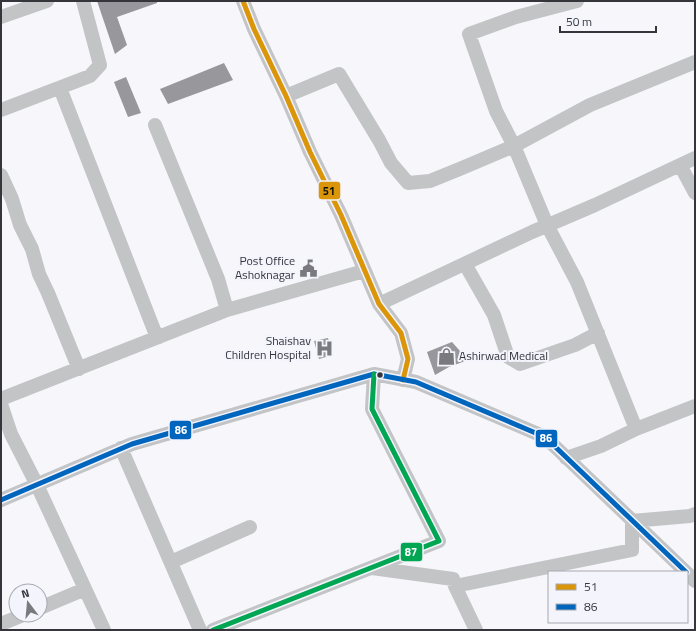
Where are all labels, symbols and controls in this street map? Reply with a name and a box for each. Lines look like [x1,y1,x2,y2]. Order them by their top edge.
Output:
scale bar [560,8,656,34]
text: 50 m [566,12,592,31]
line badge: 51 [318,181,341,200]
text: 51 [323,183,335,199]
place label: Post Office Ashoknagar [235,251,295,284]
public building icon: Post Office Ashoknagar [298,258,318,278]
place label: Shaishav Children Hospital [225,331,311,364]
hospital icon: Shaishav Children Hospital [314,338,334,358]
shop icon: Ashirwad Medical [436,346,456,366]
place label: Ashirwad Medical [459,346,548,365]
unlabelled marker [375,370,385,380]
line badge: 86 [169,420,192,440]
text: 86 [175,422,187,438]
line badge: 86 [535,429,558,448]
text: 86 [540,430,552,446]
line badge: 87 [400,542,423,562]
text: 87 [405,544,417,560]
legend [548,571,688,623]
text: 51 [584,577,597,596]
north arrow [8,583,48,623]
text: N [19,585,31,602]
text: 86 [584,597,598,616]

